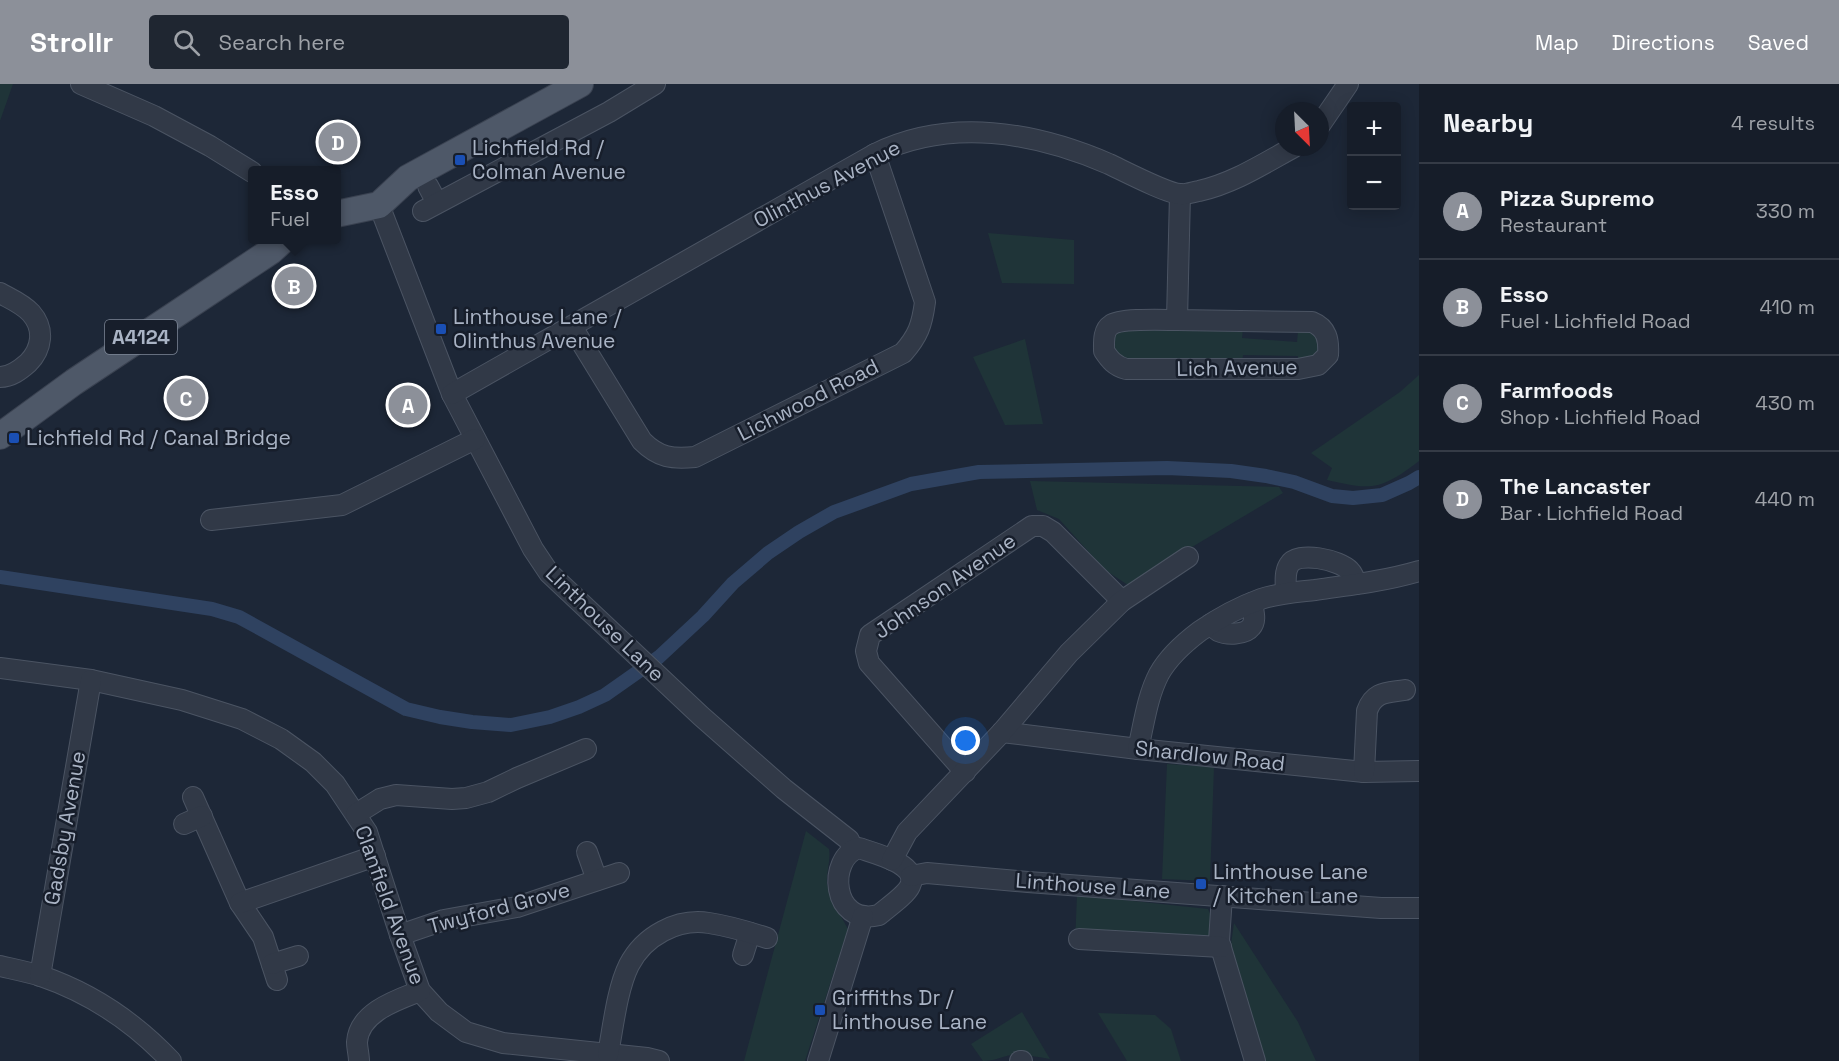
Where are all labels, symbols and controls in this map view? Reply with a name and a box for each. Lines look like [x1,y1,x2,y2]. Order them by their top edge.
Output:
search box [149,15,569,69]
text: Strollr [30,24,113,60]
icon: search [170,26,203,59]
text: Search here [218,28,345,56]
text: Map [1535,29,1579,56]
text: Directions [1612,29,1715,56]
text: Saved [1748,29,1809,56]
north arrow [1275,102,1329,156]
map controls [1347,102,1401,210]
button: + [1347,102,1401,156]
text: Nearby [1443,106,1533,140]
text: 4 results [1731,110,1815,136]
pin: D [318,120,358,164]
street label: Olinthus Avenue [749,133,905,234]
place label: Lichfield Rd / Colman Avenue [472,134,626,185]
marker: Lichfield Rd / Colman Avenue [453,153,467,167]
button: − [1347,156,1401,210]
popup [248,166,341,244]
text: Esso [270,178,319,206]
text: Pizza Supremo [1500,184,1654,212]
text: A [1456,198,1469,224]
text: 330 m [1756,198,1815,224]
text: Fuel [270,206,310,232]
text: Restaurant [1500,212,1607,238]
pin: B [274,264,314,308]
text: Esso [1500,280,1549,308]
text: B [1456,294,1469,320]
text: 410 m [1759,294,1815,320]
place label: Linthouse Lane / Olinthus Avenue [453,303,622,354]
text: Fuel · Lichfield Road [1500,308,1691,334]
road number: A4124 [105,320,177,354]
marker: Linthouse Lane / Olinthus Avenue [434,322,448,336]
street label: Lichwood Road [733,352,883,447]
street label: Lich Avenue [1176,353,1298,382]
pin: C [166,376,206,420]
text: Farmfoods [1500,376,1613,404]
pin: A [388,382,428,428]
text: C [1456,390,1469,416]
text: 430 m [1755,390,1815,416]
text: Shop · Lichfield Road [1500,404,1701,430]
place label: Lichfield Rd / Canal Bridge [26,424,291,451]
marker: Lichfield Rd / Canal Bridge [7,431,21,445]
text: The Lancaster [1500,472,1651,500]
text: D [1456,486,1469,512]
text: 440 m [1755,486,1815,512]
text: Bar · Lichfield Road [1500,500,1683,526]
street label: Johnson Avenue [869,527,1021,644]
street label: Linthouse Lane [540,560,671,687]
your location [951,726,980,755]
street label: Shardlow Road [1134,734,1286,777]
street label: Gadsby Avenue [38,749,91,907]
street label: Clanfield Avenue [349,821,432,988]
place label: Linthouse Lane / Kitchen Lane [1213,858,1368,909]
street label: Linthouse Lane [1015,867,1171,904]
street label: Twyford Grove [425,876,573,939]
marker: Linthouse Lane / Kitchen Lane [1194,877,1208,891]
place label: Griffiths Dr / Linthouse Lane [832,984,987,1035]
marker: Griffiths Dr / Linthouse Lane [813,1003,827,1017]

